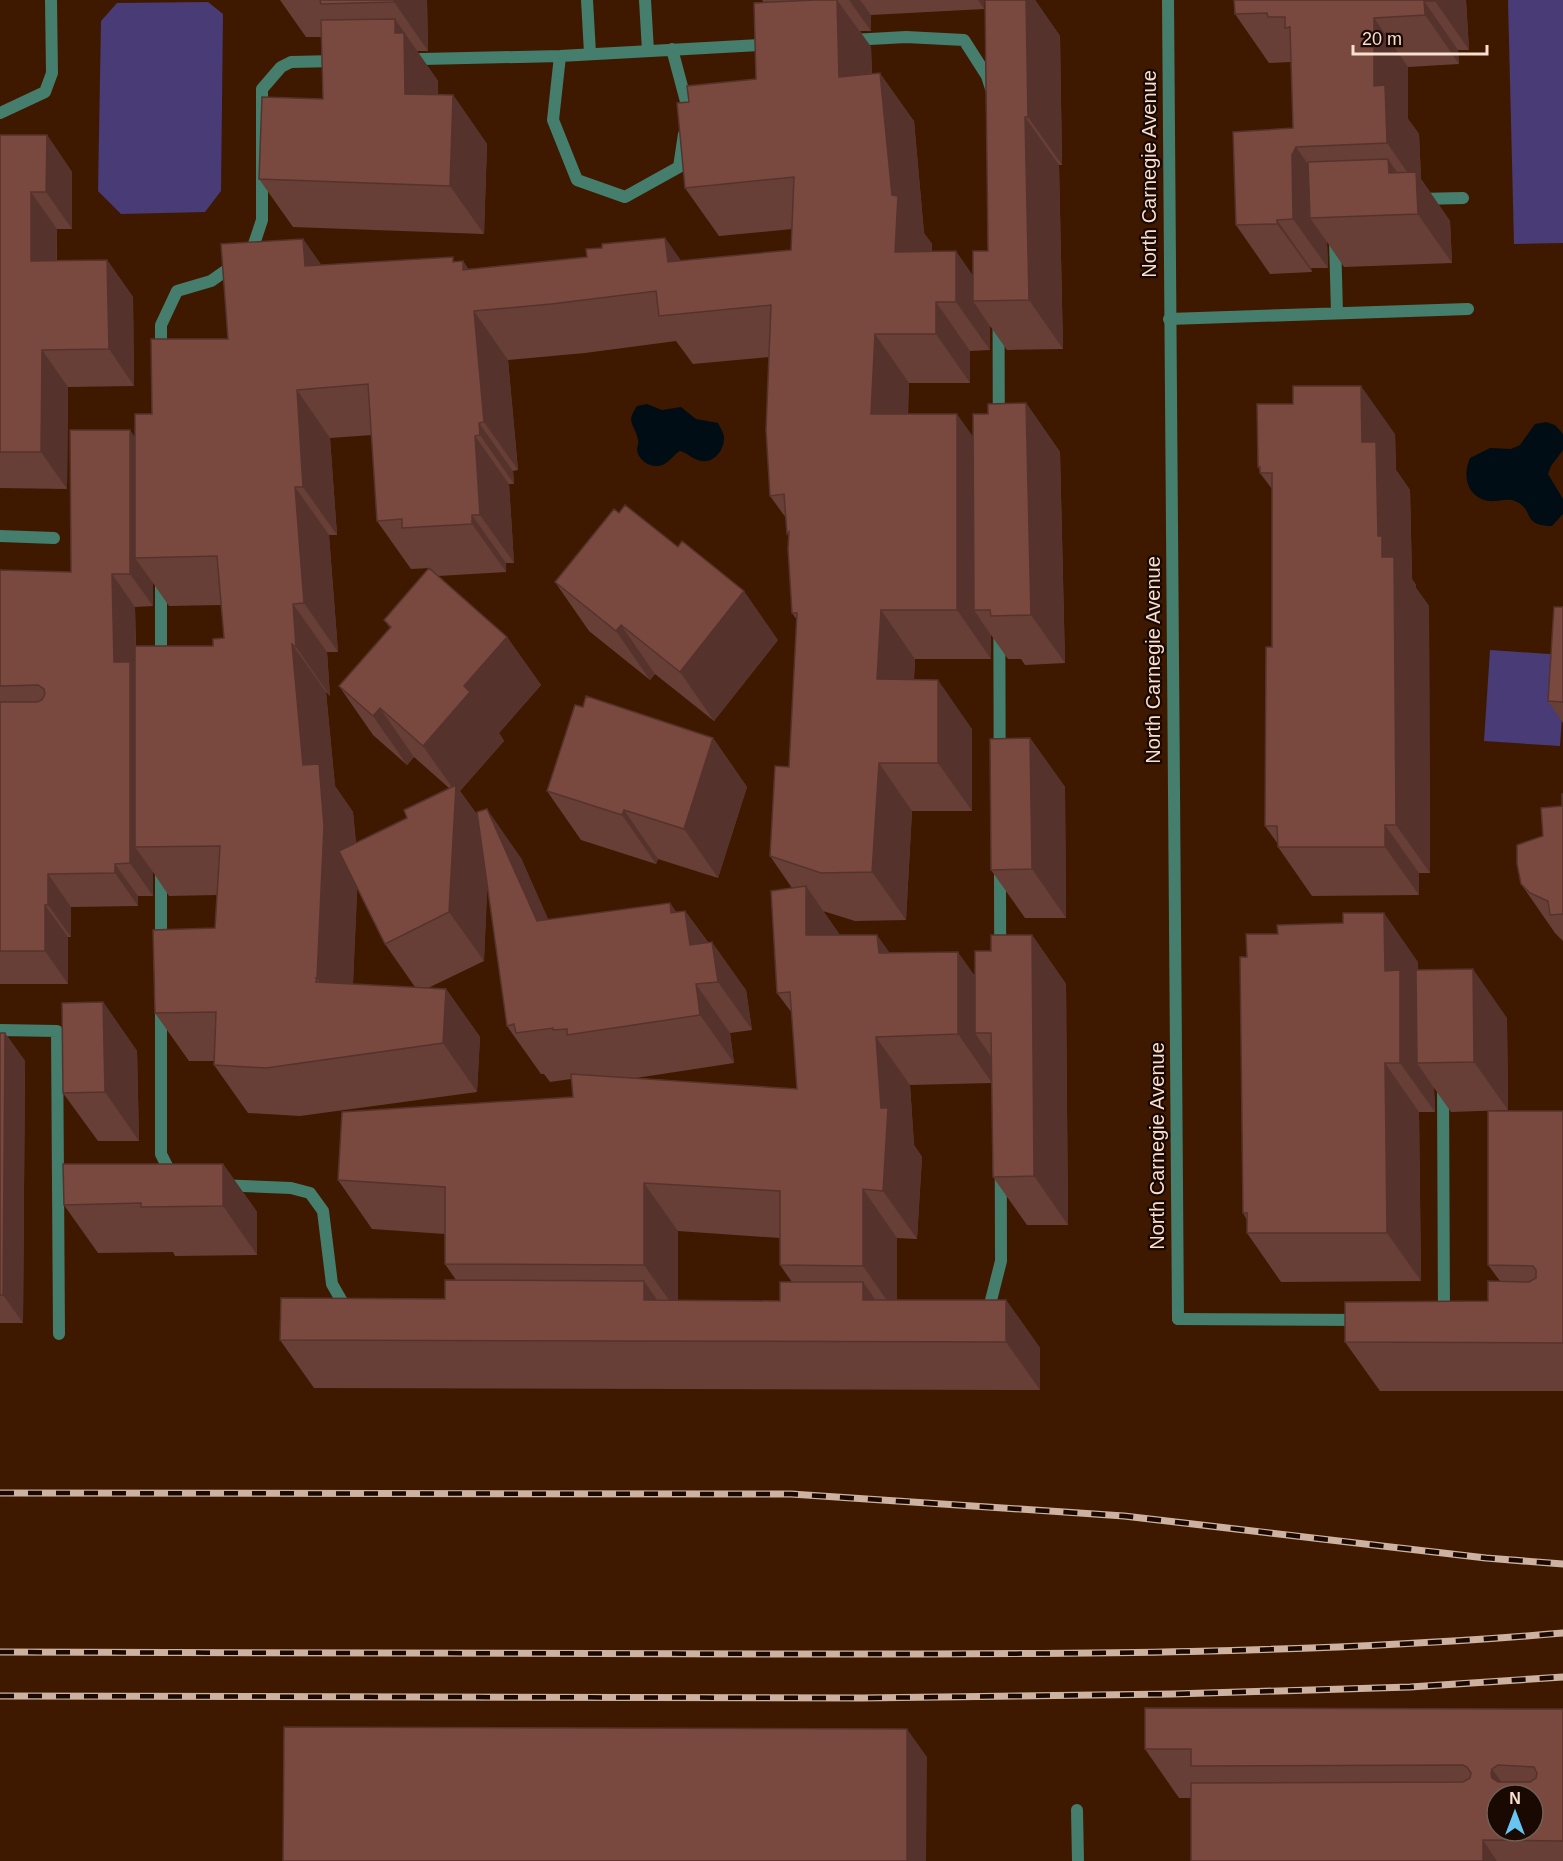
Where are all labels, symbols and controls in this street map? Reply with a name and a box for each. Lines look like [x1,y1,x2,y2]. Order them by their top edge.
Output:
scale bar [1353,18,1486,56]
text: 20 m [1362,29,1402,49]
street label: North Carnegie Avenue [1138,70,1160,278]
street label: North Carnegie Avenue [1142,556,1164,764]
street label: North Carnegie Avenue [1146,1042,1168,1250]
north arrow [1485,1783,1545,1843]
text: N [1509,1790,1521,1807]

